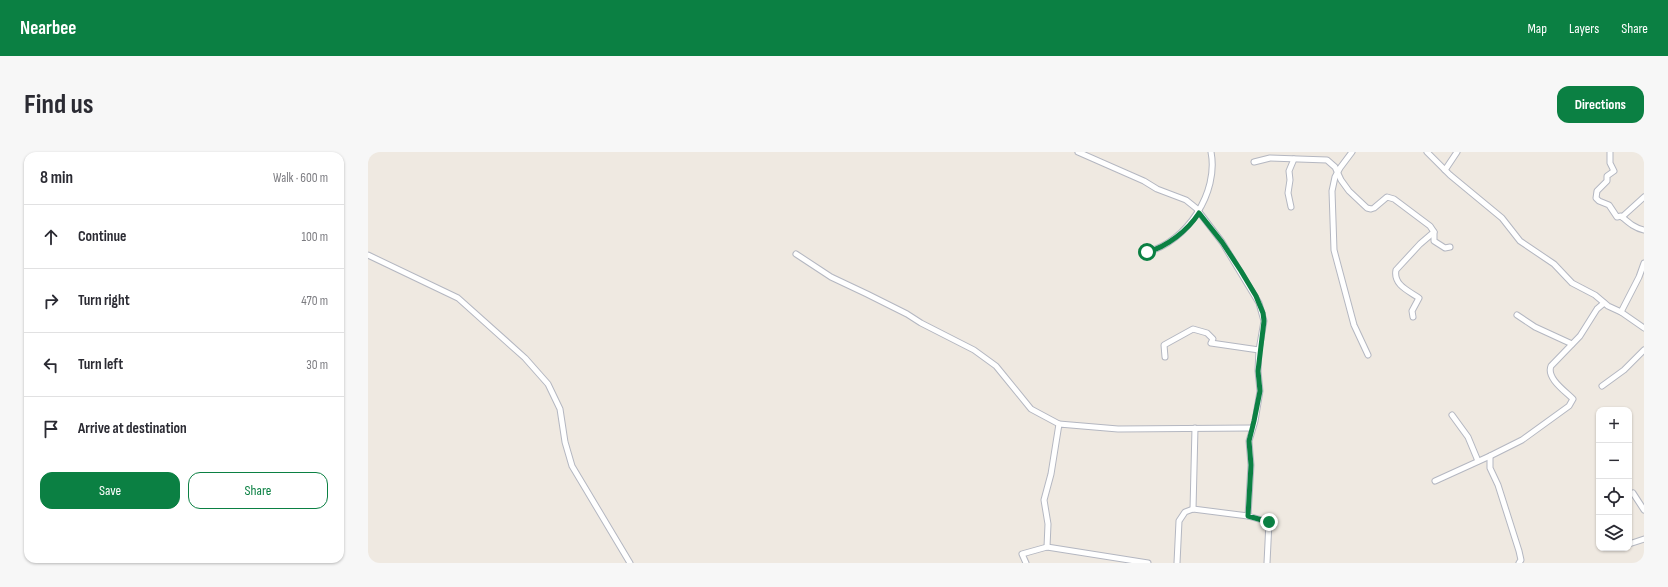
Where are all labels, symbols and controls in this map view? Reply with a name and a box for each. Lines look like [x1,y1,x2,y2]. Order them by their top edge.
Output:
text: Nearbee [20,17,76,40]
text: Map [1527,20,1547,37]
text: Layers [1569,20,1599,37]
text: Share [1621,20,1648,37]
button: Directions [1557,86,1644,123]
text: Find us [24,88,93,121]
text: 8 min [40,168,73,188]
text: Walk · 600 m [273,170,328,186]
icon: ahead [40,226,62,248]
text: Continue [78,227,127,246]
text: 100 m [301,229,328,245]
route start [1138,243,1156,261]
icon: right [40,290,62,312]
text: Turn right [78,291,130,310]
text: 470 m [301,293,328,309]
icon: left [40,354,62,376]
text: Turn left [78,355,123,374]
text: 30 m [306,357,328,373]
map controls [1596,407,1632,551]
button: + [1596,407,1632,443]
icon: arrive [40,418,62,440]
text: Arrive at destination [78,419,187,438]
button: − [1596,443,1632,479]
button: Save [40,472,180,509]
button: Share [188,472,328,509]
button: locate [1596,479,1632,515]
route end [1260,513,1278,531]
button: layers [1596,515,1632,551]

